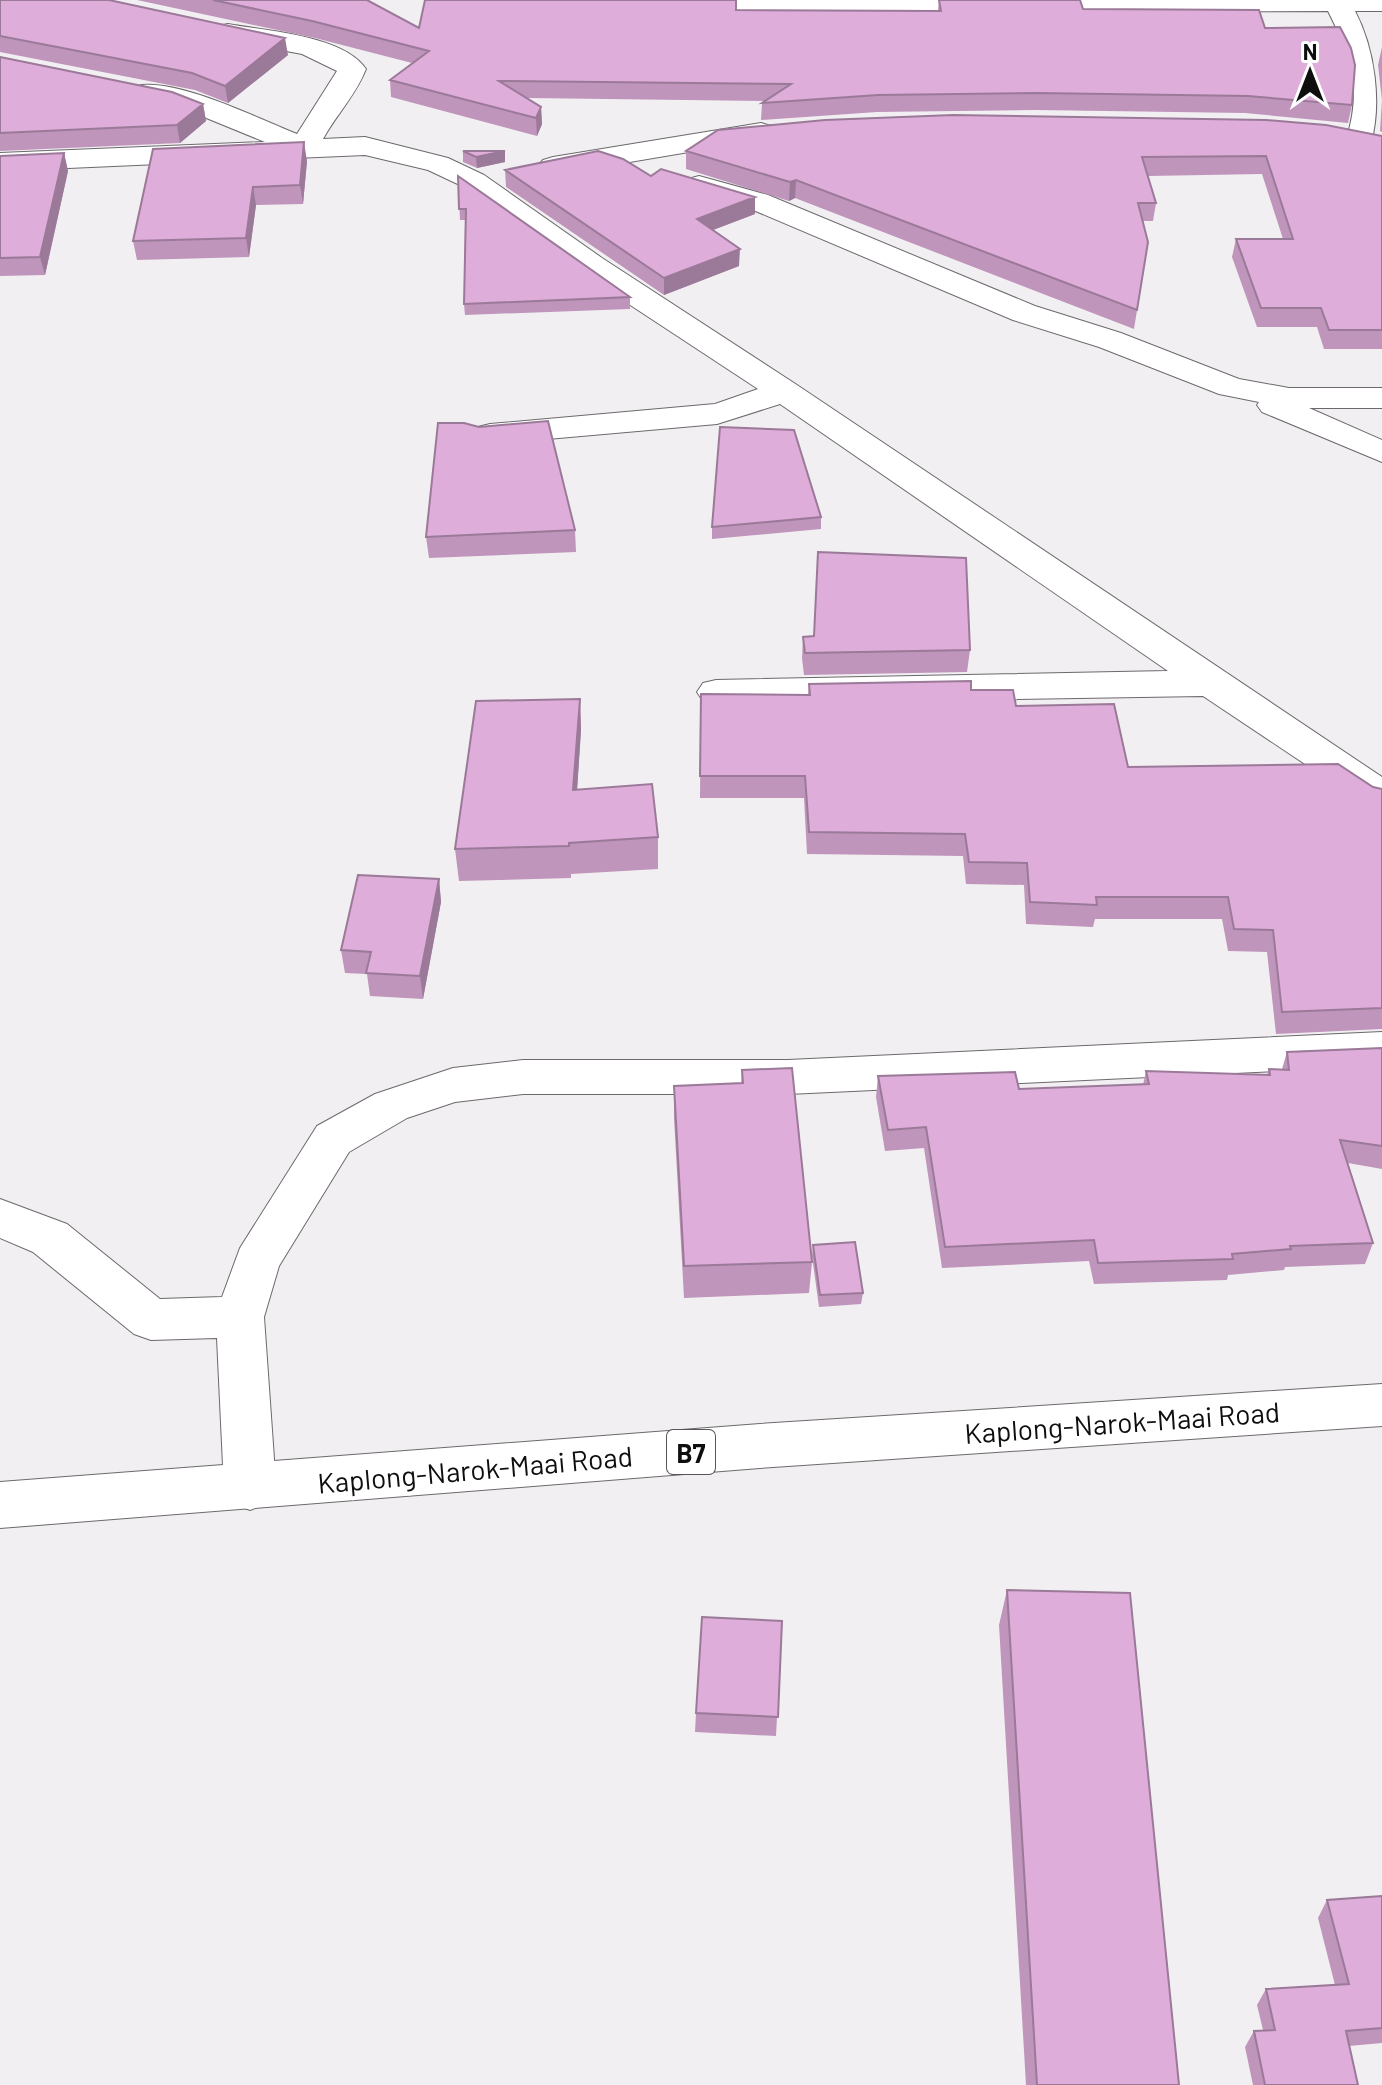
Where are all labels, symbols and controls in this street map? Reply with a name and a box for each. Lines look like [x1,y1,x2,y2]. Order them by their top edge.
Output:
north arrow [1270,32,1350,112]
text: N [1303,38,1317,64]
street label: Kaplong-Narok-Maai Road [963,1394,1281,1450]
road number: B7 [667,1430,715,1474]
street label: Kaplong-Narok-Maai Road [316,1438,634,1500]

